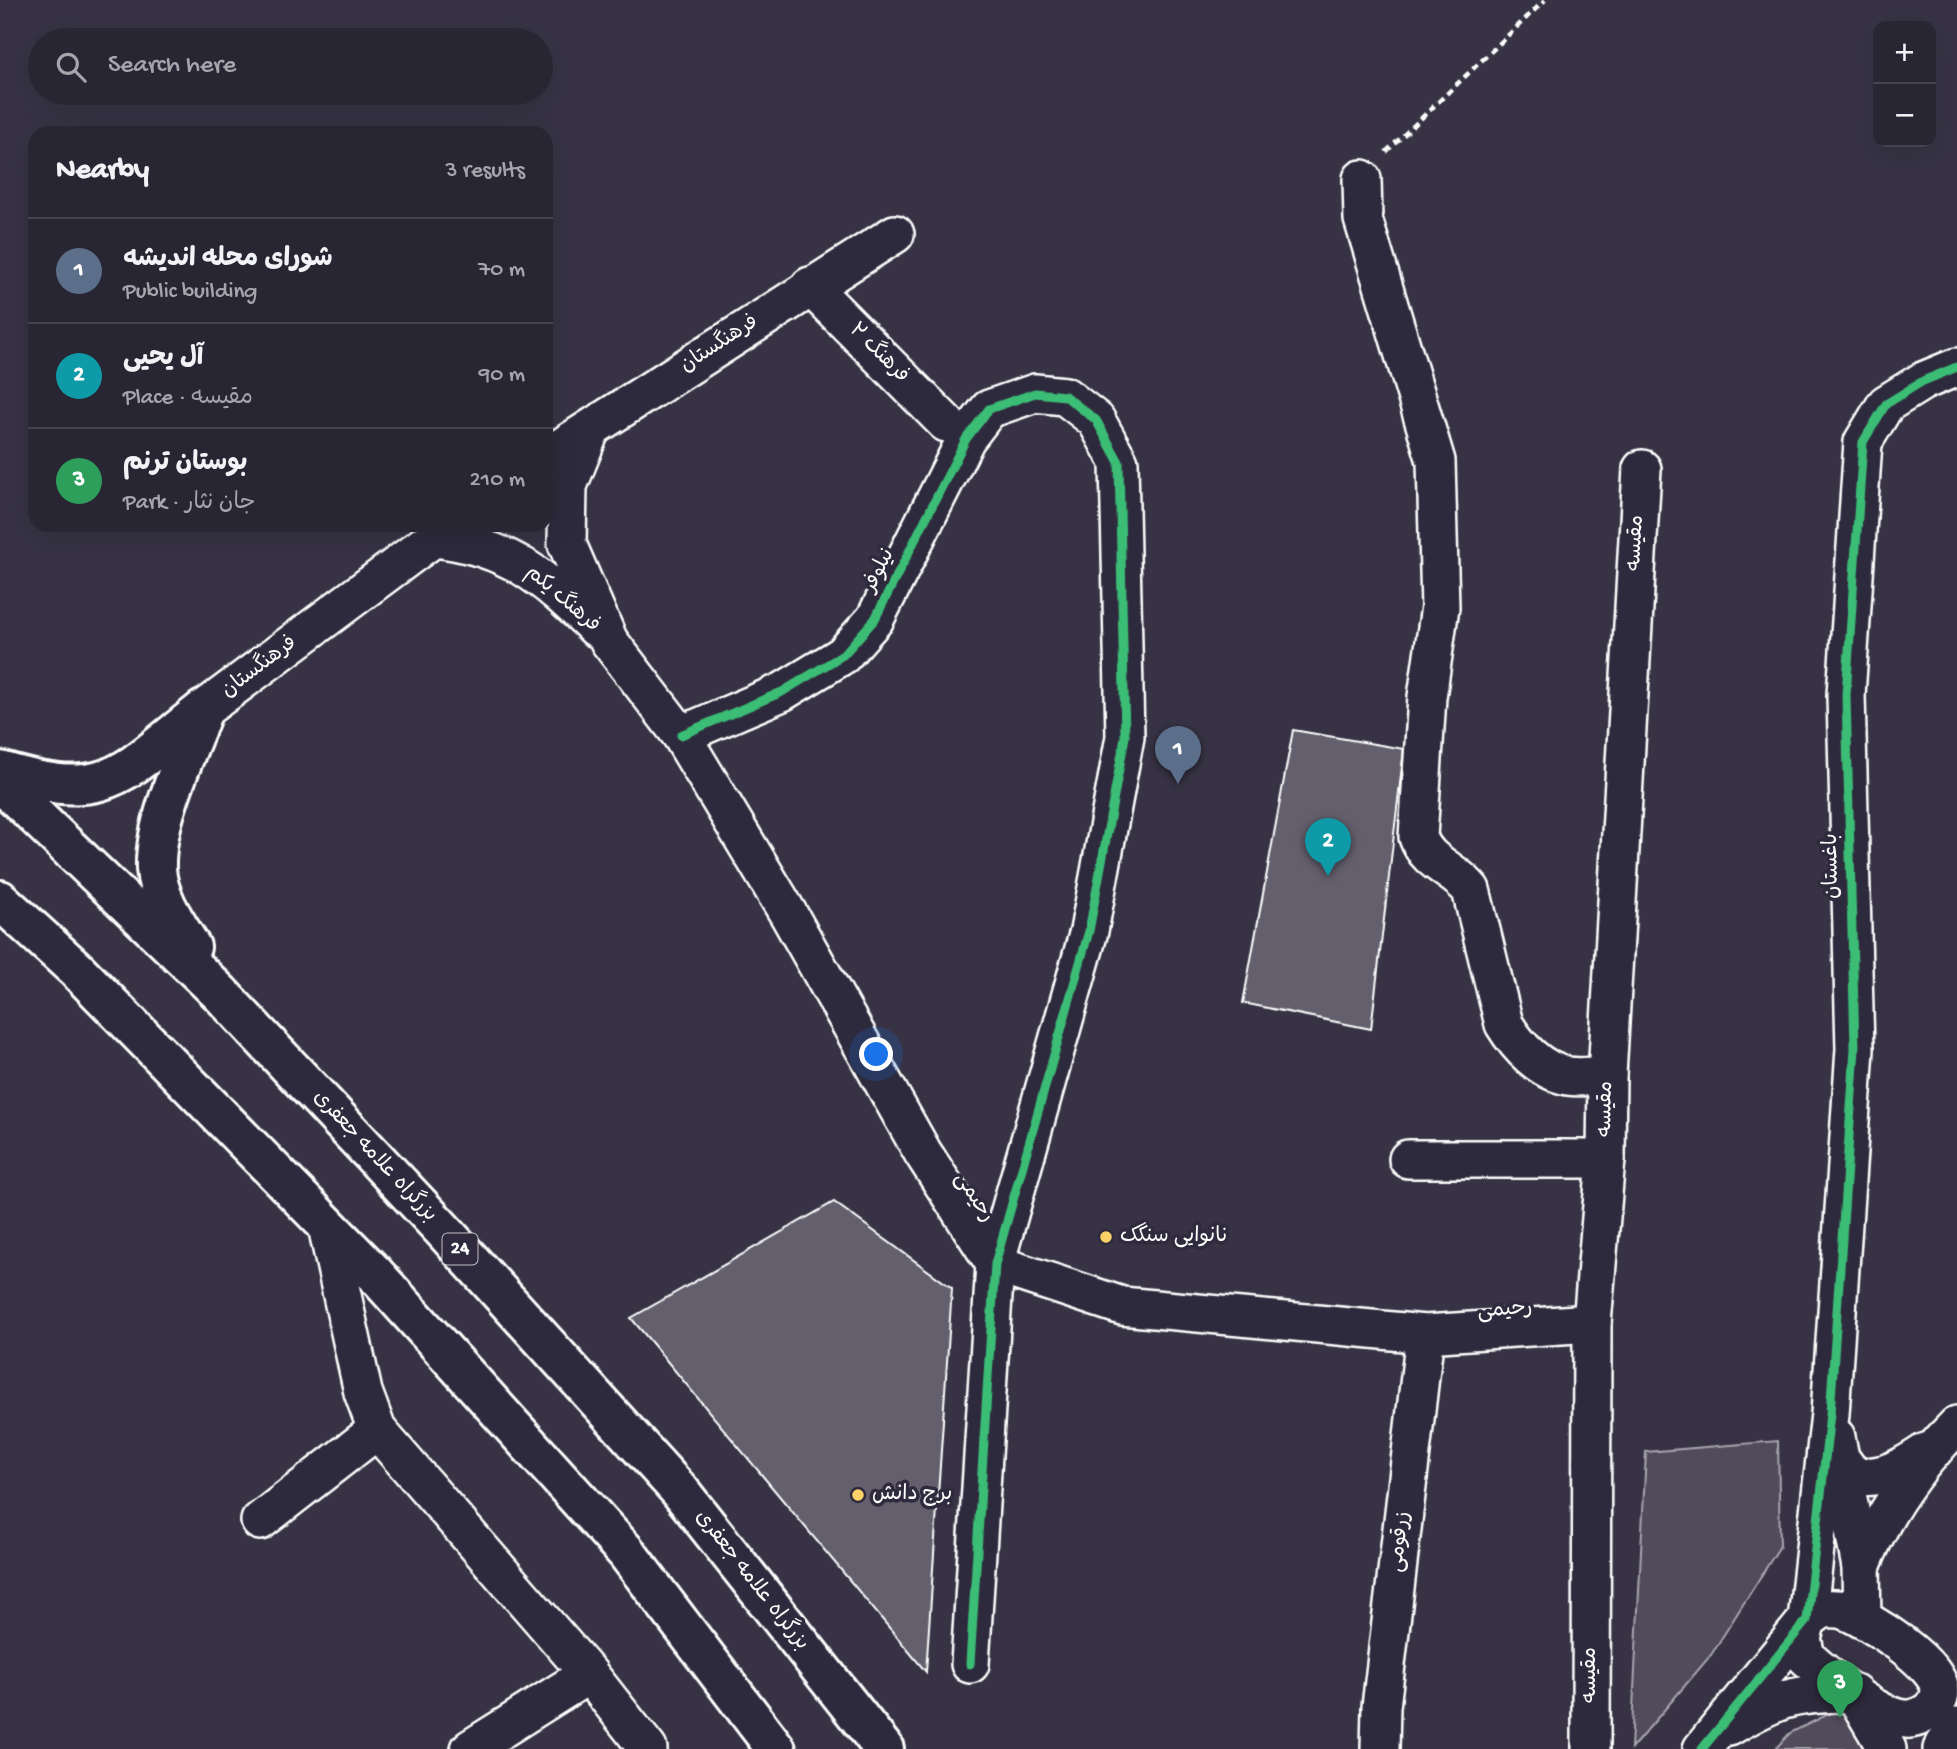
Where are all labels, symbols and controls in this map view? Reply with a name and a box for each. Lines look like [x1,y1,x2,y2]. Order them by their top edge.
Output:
map controls [1873,21,1936,147]
button: + [1873,21,1936,84]
search box [28,28,553,105]
icon: search [52,48,90,86]
text: Search here [108,51,236,82]
button: − [1873,84,1936,147]
text: Nearby [56,154,149,189]
text: 3 results [445,158,525,185]
text: شورای محله اندیشه [123,245,333,276]
text: 1 [74,257,84,284]
text: 70 m [478,257,525,284]
text: Public building [123,279,257,306]
street label: فرهنگستان [675,308,764,379]
street label: فرهنگ ۲ [843,317,915,389]
text: آل یحیی [123,344,203,375]
text: 2 [73,362,85,389]
text: 90 m [479,362,525,389]
text: Place · مقیسه [123,385,253,412]
text: بوستان ترنم [123,449,247,480]
text: 3 [73,467,85,494]
text: 210 m [470,467,525,494]
text: Park · جان نثار [123,490,255,517]
street label: مقیسه [1623,514,1651,572]
street label: نیلوفر [858,545,901,599]
street label: فرهنگ یکم [520,559,606,639]
street label: فرهنگستان [216,629,303,704]
pin: 1 [1155,726,1201,784]
pin: 2 [1305,818,1351,876]
street label: باغستان [1820,833,1846,899]
your location [859,1037,893,1071]
street label: مقیسه [1594,1081,1620,1137]
street label: بزرگراه علامه جعفری [307,1084,444,1228]
street label: رحیمی [948,1168,998,1228]
place label: نانوایی سنگک [1120,1222,1228,1250]
marker: نانوایی سنگک [1098,1229,1114,1245]
road number: 24 [442,1233,477,1264]
street label: رحیمی [1477,1297,1533,1325]
place label: برج دانش [872,1483,952,1508]
marker: برج دانش [850,1487,866,1503]
street label: بزرگراه علامه جعفری [689,1504,816,1656]
street label: زرقومی [1385,1510,1417,1574]
street label: مقیسه [1579,1647,1604,1703]
pin: 3 [1817,1660,1863,1718]

